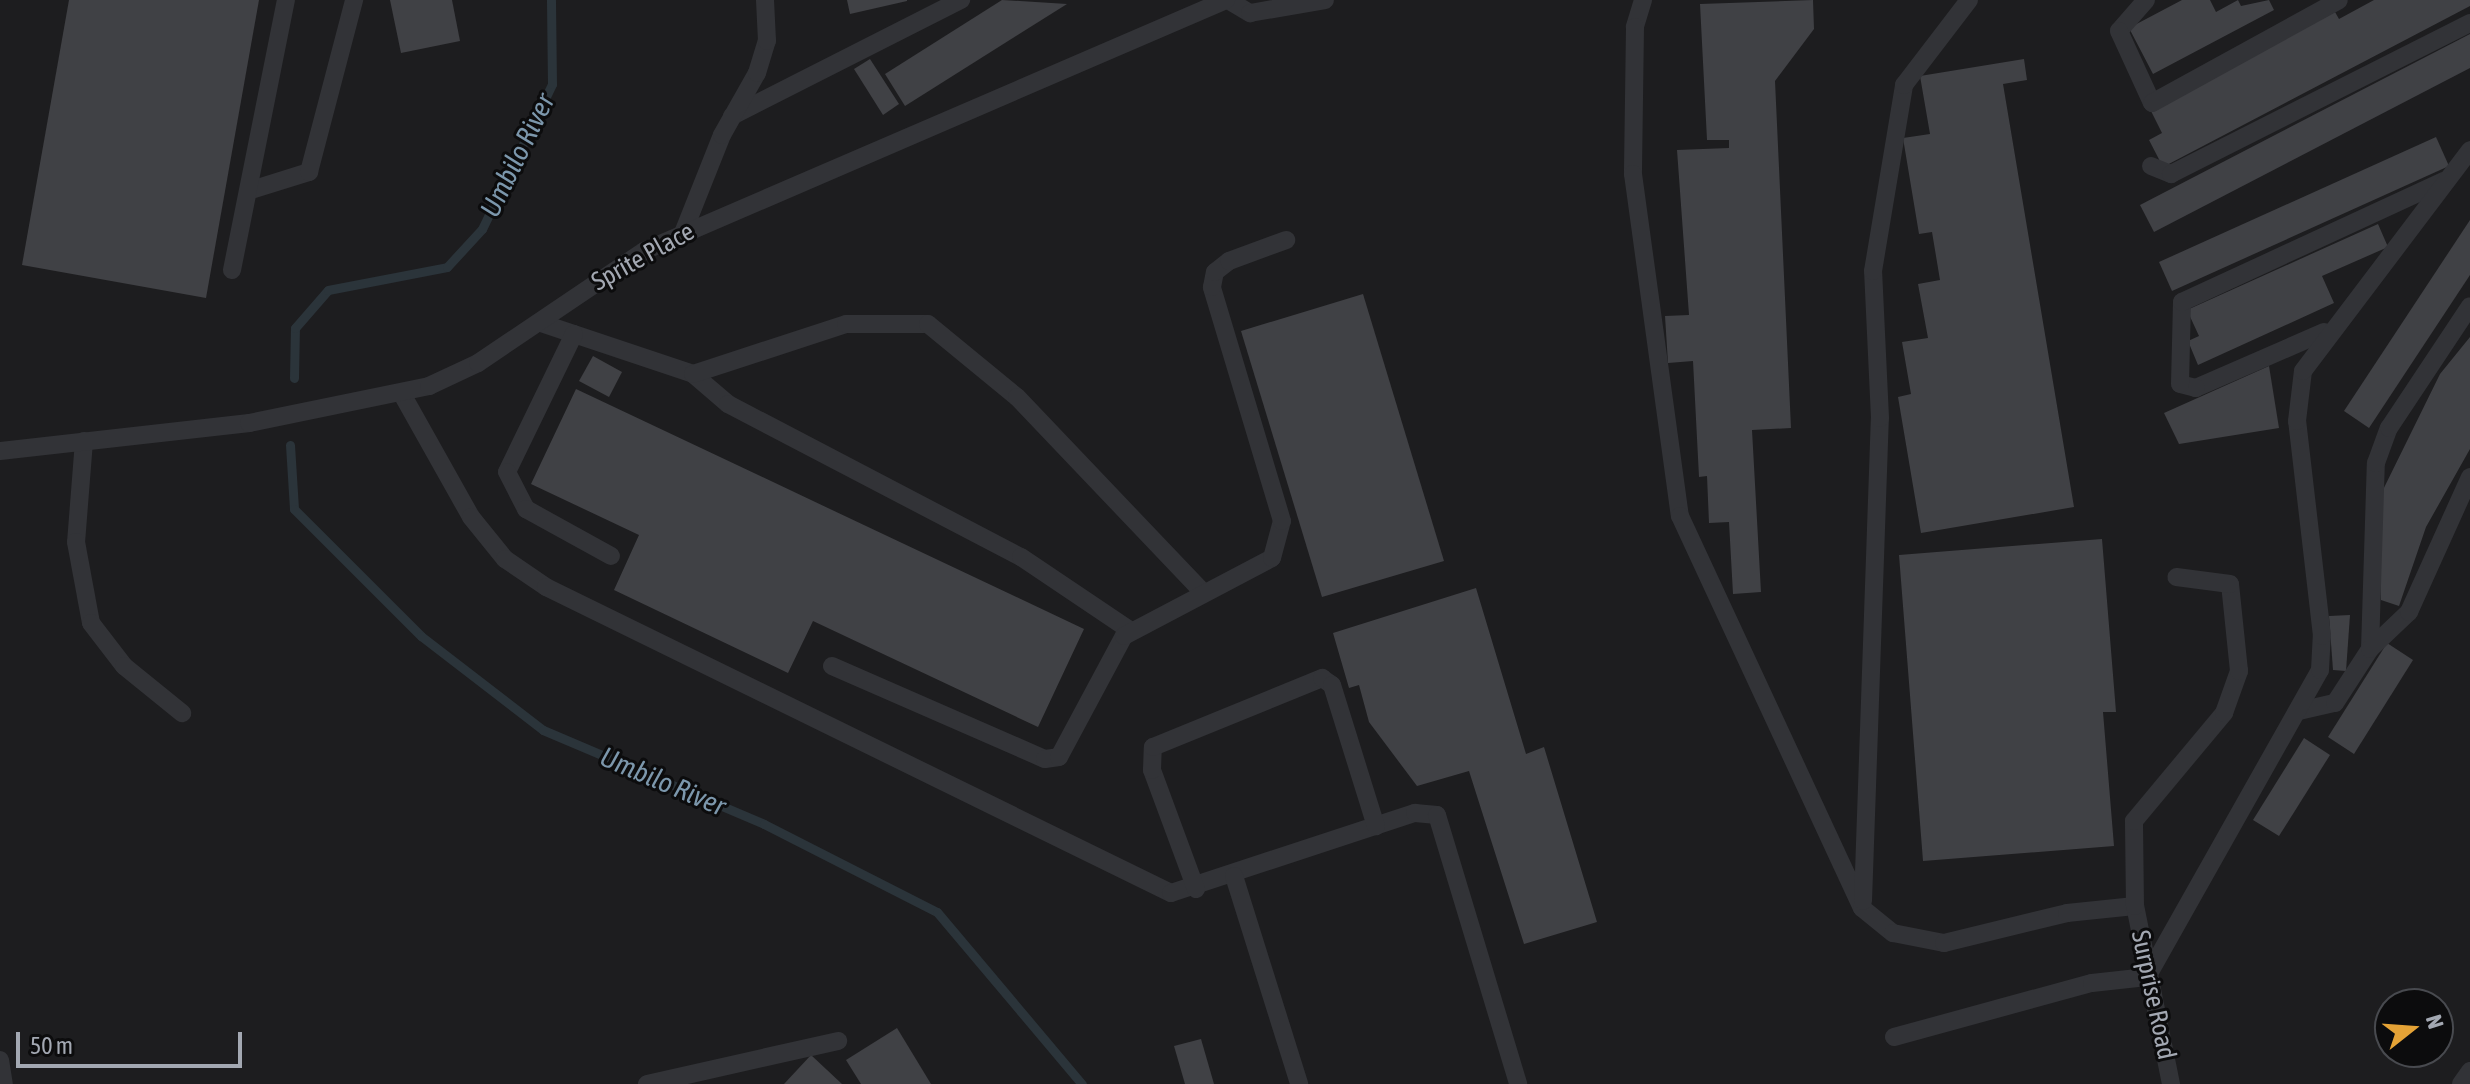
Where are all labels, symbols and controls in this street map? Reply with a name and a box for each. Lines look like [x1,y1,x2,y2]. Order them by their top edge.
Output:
water label: Umbilo River [473,88,561,222]
street label: Sprite Place [586,216,700,298]
water label: Umbilo River [595,740,731,822]
street label: Surprise Road [2124,928,2182,1062]
north arrow [2374,988,2454,1068]
text: N [2421,1012,2449,1032]
scale bar [20,1016,246,1066]
text: 50 m [30,1032,73,1059]

